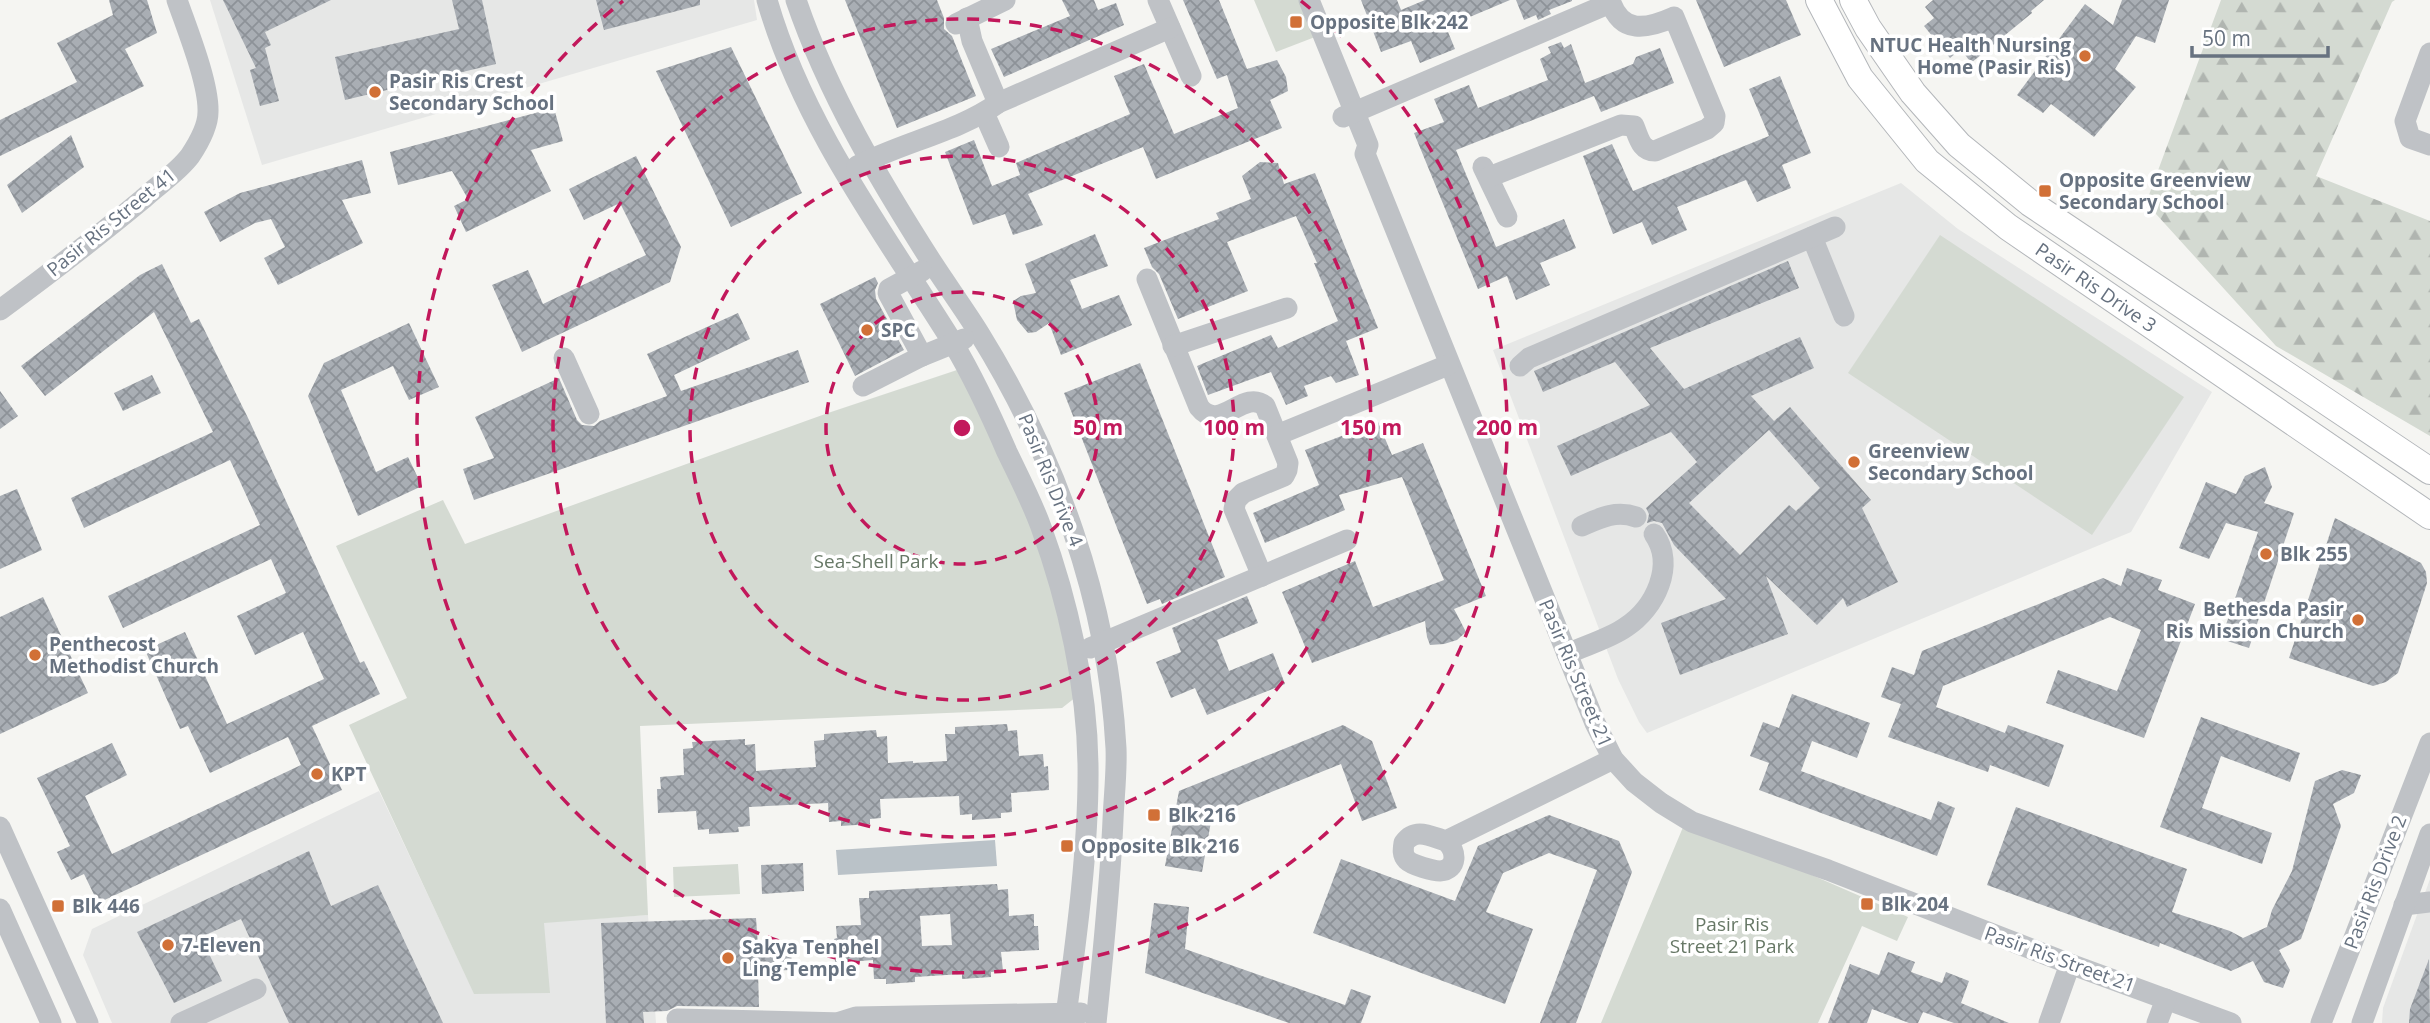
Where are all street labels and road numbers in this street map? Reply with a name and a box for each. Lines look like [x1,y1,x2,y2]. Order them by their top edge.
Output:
street label: Pasir Ris Street 41 [41,162,181,282]
street label: Pasir Ris Drive 3 [2030,237,2162,338]
street label: Pasir Ris Drive 4 [1012,410,1090,551]
street label: Pasir Ris Street 21 [1533,595,1619,751]
street label: Pasir Ris Drive 2 [2338,811,2412,953]
street label: Pasir Ris Street 21 [1981,920,2139,998]

